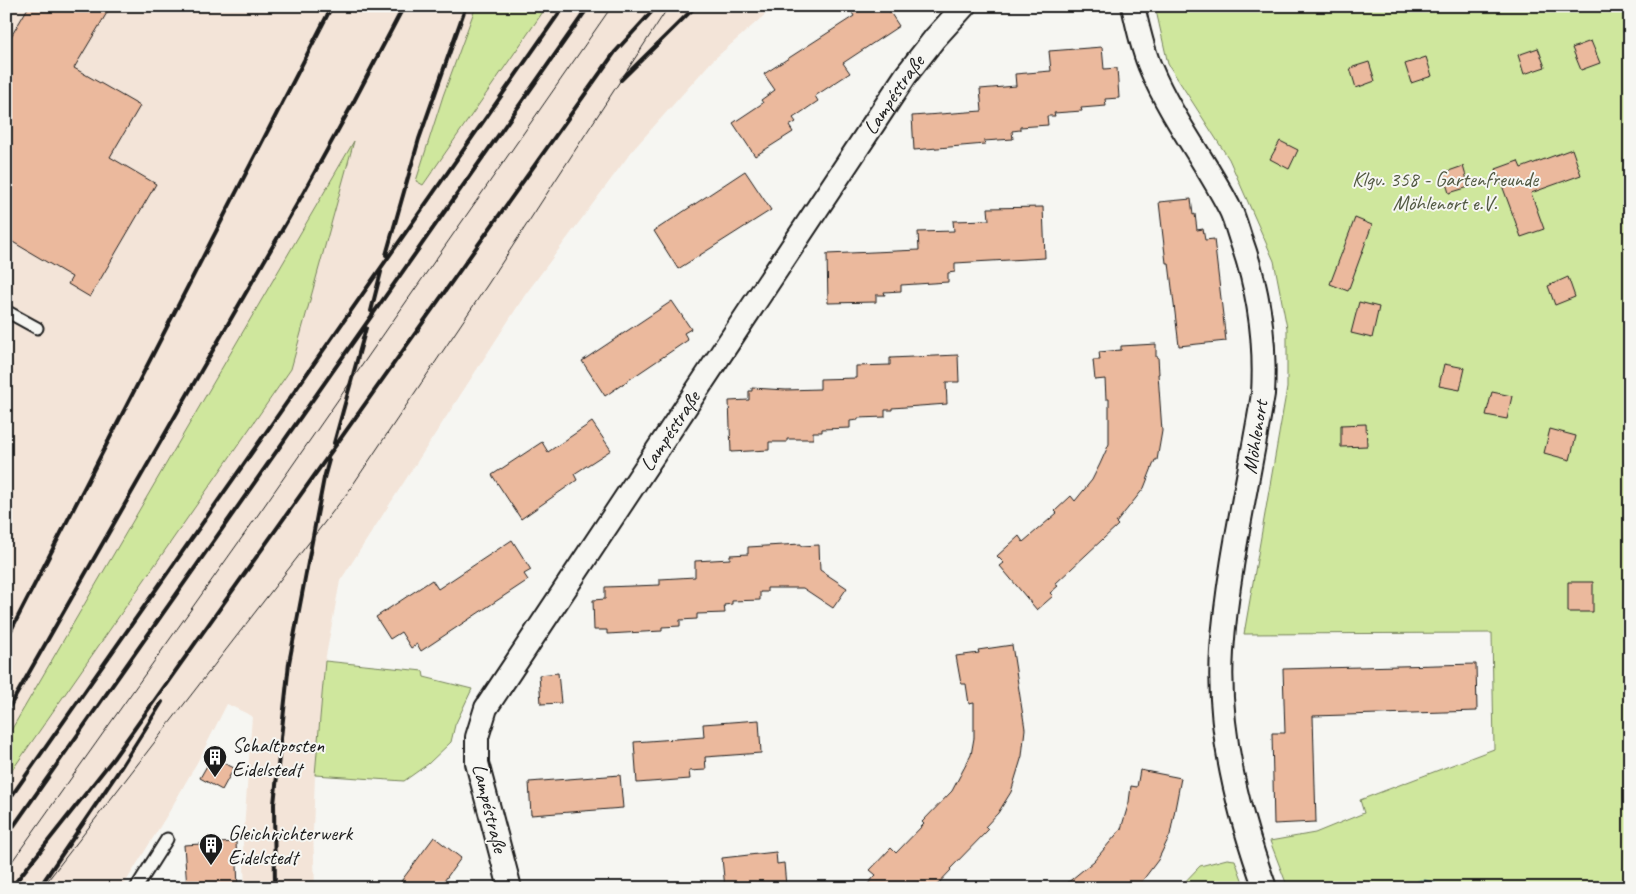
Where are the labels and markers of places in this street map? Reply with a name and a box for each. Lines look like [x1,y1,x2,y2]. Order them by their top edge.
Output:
place label: Schaltposten Eidelstedt [232,732,325,782]
building icon: Schaltposten Eidelstedt [202,744,228,778]
place label: Gleichrichterwerk Eidelstedt [228,820,354,870]
building icon: Gleichrichterwerk Eidelstedt [198,832,224,866]

